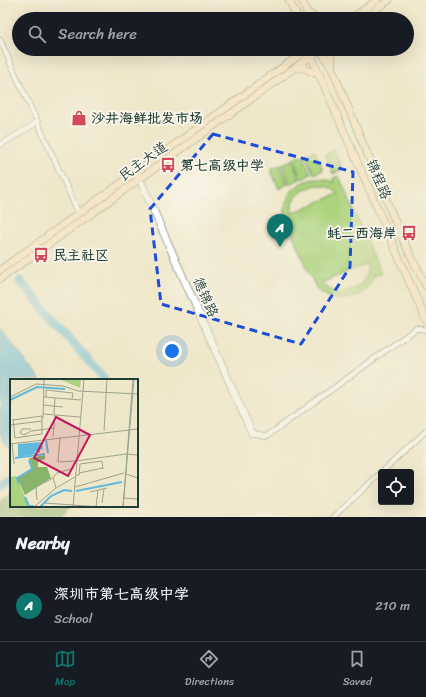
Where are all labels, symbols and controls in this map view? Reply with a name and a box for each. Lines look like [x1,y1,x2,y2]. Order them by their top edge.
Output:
search box [12,12,414,56]
text: Search here [58,21,137,47]
icon: search [26,23,48,45]
place label: 沙井海鲜批发市场 [91,106,203,131]
shop icon: 沙井海鲜批发市场 [70,109,88,127]
street label: 民主大道 [113,135,173,188]
place label: 第七高级中学 [180,153,264,178]
street label: 锦程路 [359,155,398,203]
bus stop icon: 第七高级中学 [159,156,177,174]
pin: A [267,214,293,247]
place label: 蚝二西海岸 [327,221,397,246]
bus stop icon: 蚝二西海岸 [400,224,418,242]
place label: 民主社区 [53,243,109,268]
bus stop icon: 民主社区 [32,246,50,264]
street label: 德锦路 [186,273,226,321]
your location [162,341,182,361]
inset map [10,379,138,507]
map controls [378,469,414,505]
button: locate [378,469,414,505]
text: Nearby [16,528,70,558]
text: 深圳市第七高级中学 [54,581,189,607]
text: A [25,594,33,617]
text: 210 m [375,594,410,617]
text: School [54,607,92,630]
tab: Map [54,648,76,691]
tab: Directions [185,648,234,691]
tab: Saved [343,648,372,691]

